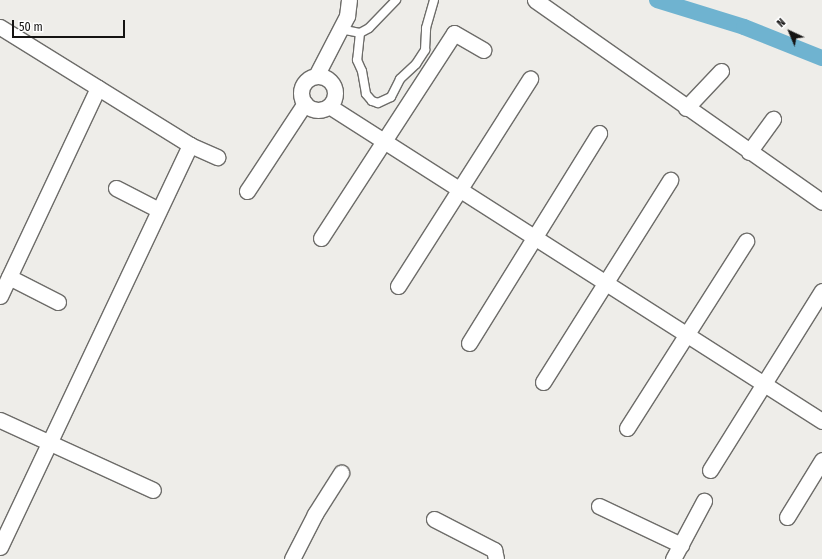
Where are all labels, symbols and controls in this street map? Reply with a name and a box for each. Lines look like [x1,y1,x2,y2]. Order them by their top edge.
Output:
scale bar [14,12,127,38]
north arrow [770,12,810,52]
text: N [774,16,788,30]
text: 50 m [19,20,43,34]

